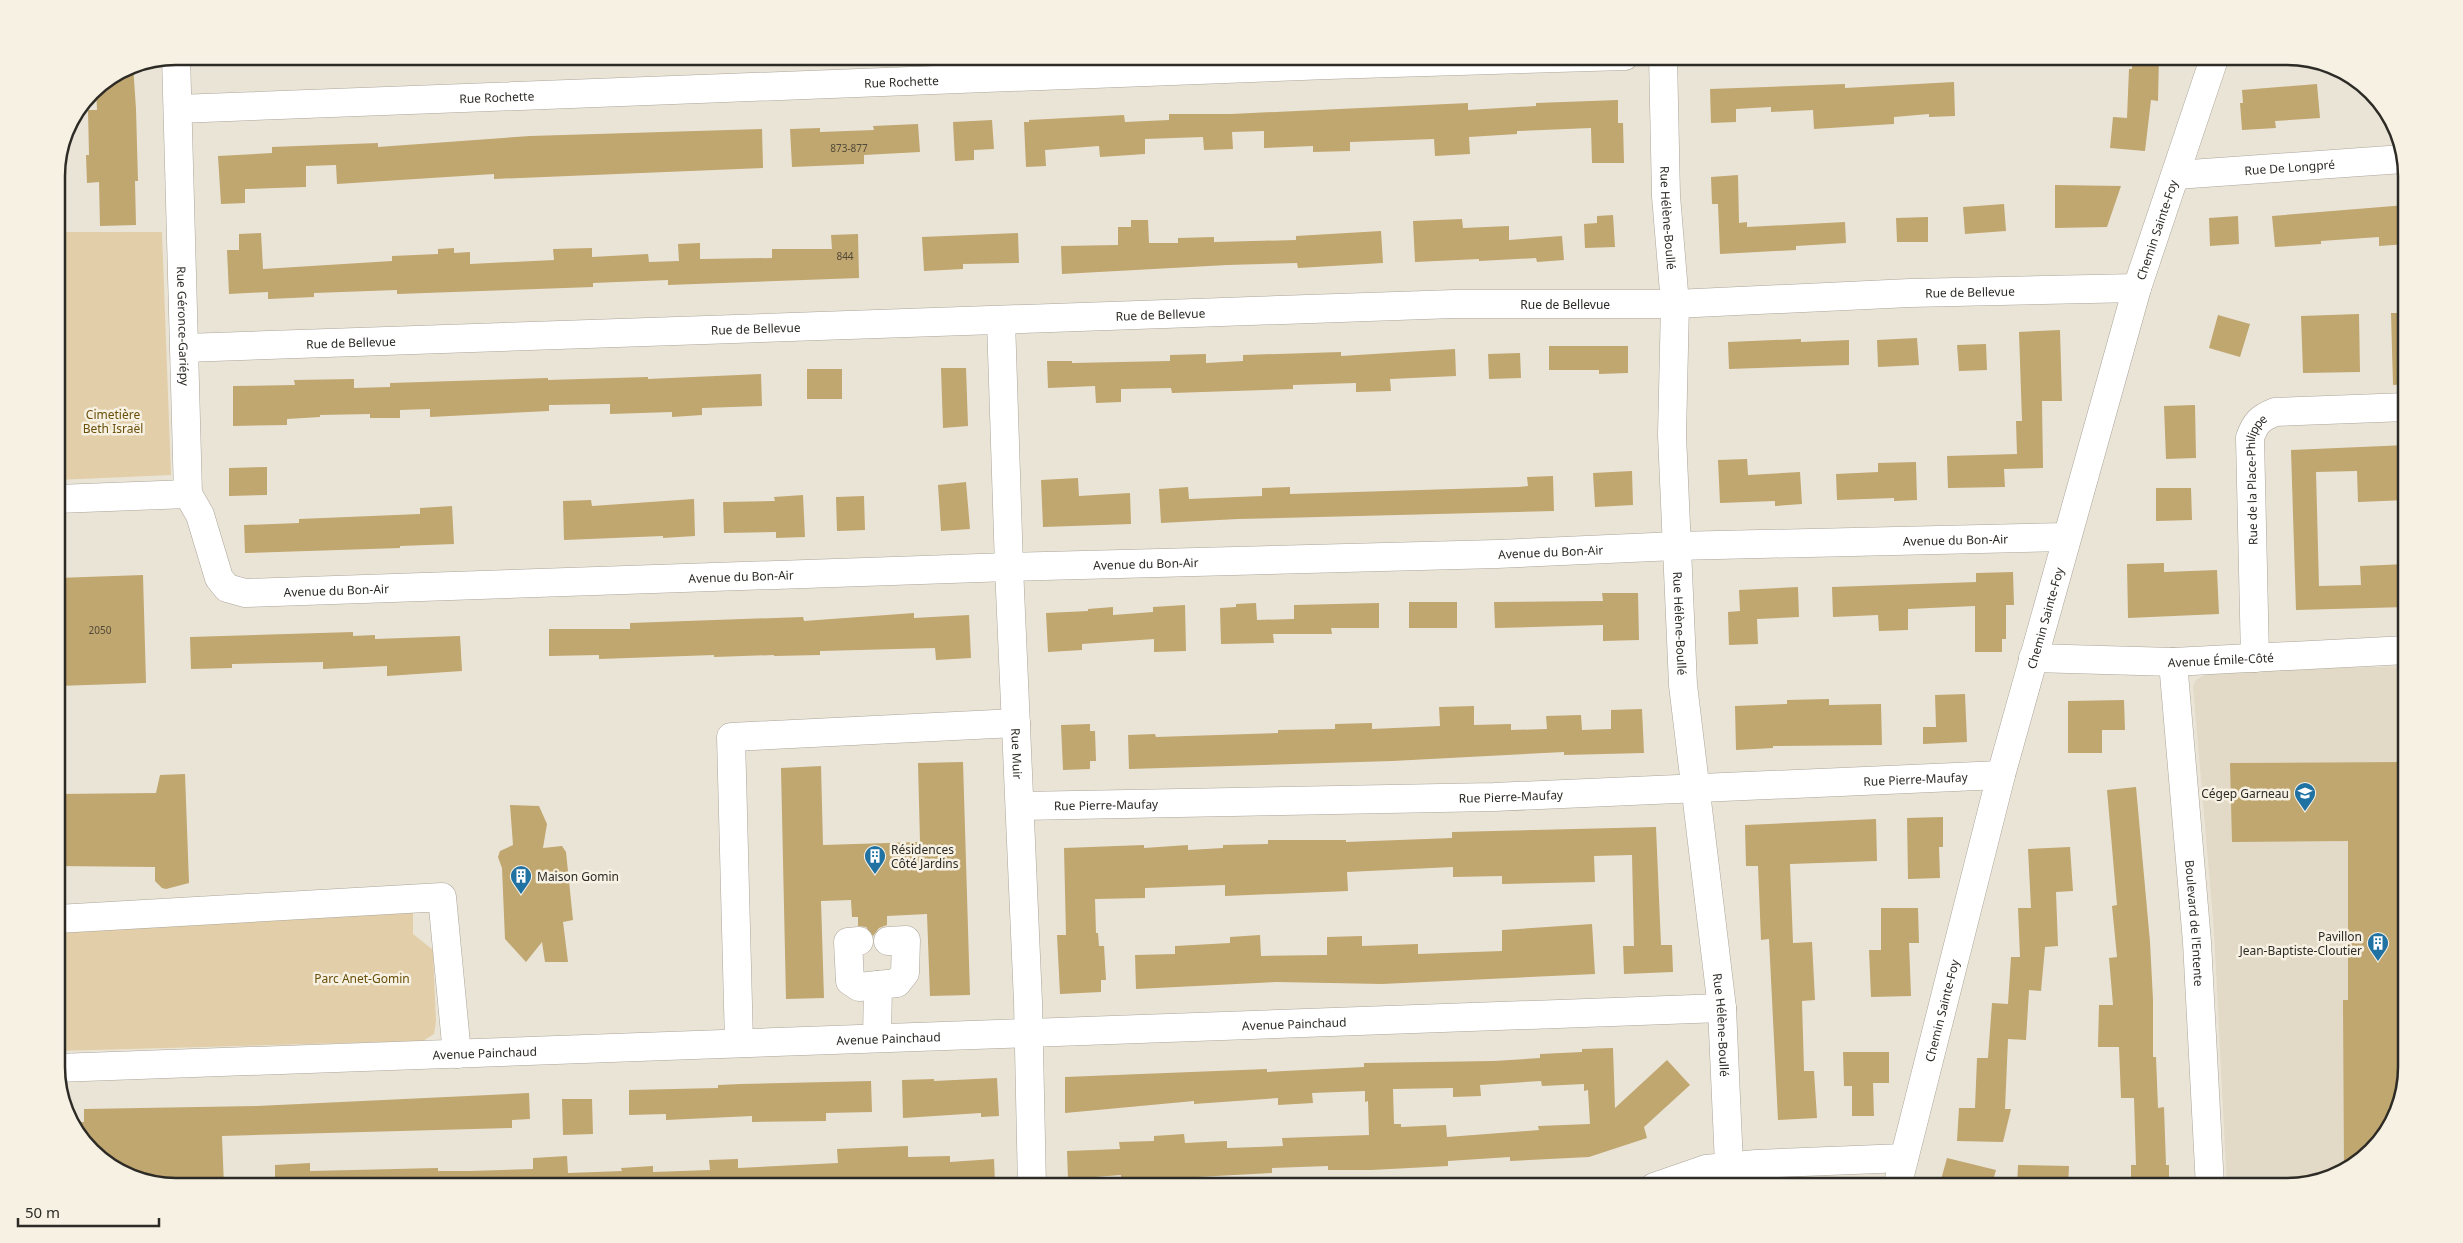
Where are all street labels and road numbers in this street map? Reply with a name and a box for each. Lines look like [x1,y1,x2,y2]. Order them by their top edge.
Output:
street label: Rue Rochette [864,71,939,91]
street label: Rue Rochette [459,87,535,107]
street label: Rue De Longpré [2244,155,2336,179]
street label: Rue Hélène-Boullé [1657,166,1681,271]
street label: Chemin Sainte-Foy [2132,176,2182,282]
street label: Rue Géronce-Gariépy [173,266,194,387]
street label: Rue de Bellevue [1925,282,2015,301]
street label: Rue de Bellevue [1520,296,1610,313]
street label: Rue de Bellevue [1115,304,1206,324]
street label: Rue de Bellevue [711,318,801,338]
street label: Rue de Bellevue [306,332,396,352]
street label: Rue de la Place-Philippe [2242,409,2270,545]
street label: Avenue du Bon-Air [1903,530,2008,549]
street label: Avenue du Bon-Air [1498,541,1604,562]
street label: Avenue du Bon-Air [1093,553,1199,573]
street label: Chemin Sainte-Foy [2023,564,2067,671]
street label: Avenue du Bon-Air [688,566,794,586]
street label: Rue Hélène-Boullé [1670,571,1691,676]
street label: Avenue du Bon-Air [283,580,389,600]
street label: Avenue Émile-Côté [2168,648,2275,671]
street label: Rue Muir [1008,728,1027,780]
street label: Rue Pierre-Maufay [1863,768,1969,789]
street label: Rue Pierre-Maufay [1459,785,1564,806]
street label: Rue Pierre-Maufay [1054,795,1159,814]
street label: Boulevard de l'Entente [2181,859,2208,987]
street label: Chemin Sainte-Foy [1920,957,1963,1063]
street label: Rue Hélène-Boullé [1709,972,1734,1077]
street label: Avenue Painchaud [1242,1013,1347,1034]
street label: Avenue Painchaud [836,1028,941,1048]
street label: Avenue Painchaud [432,1042,537,1063]

